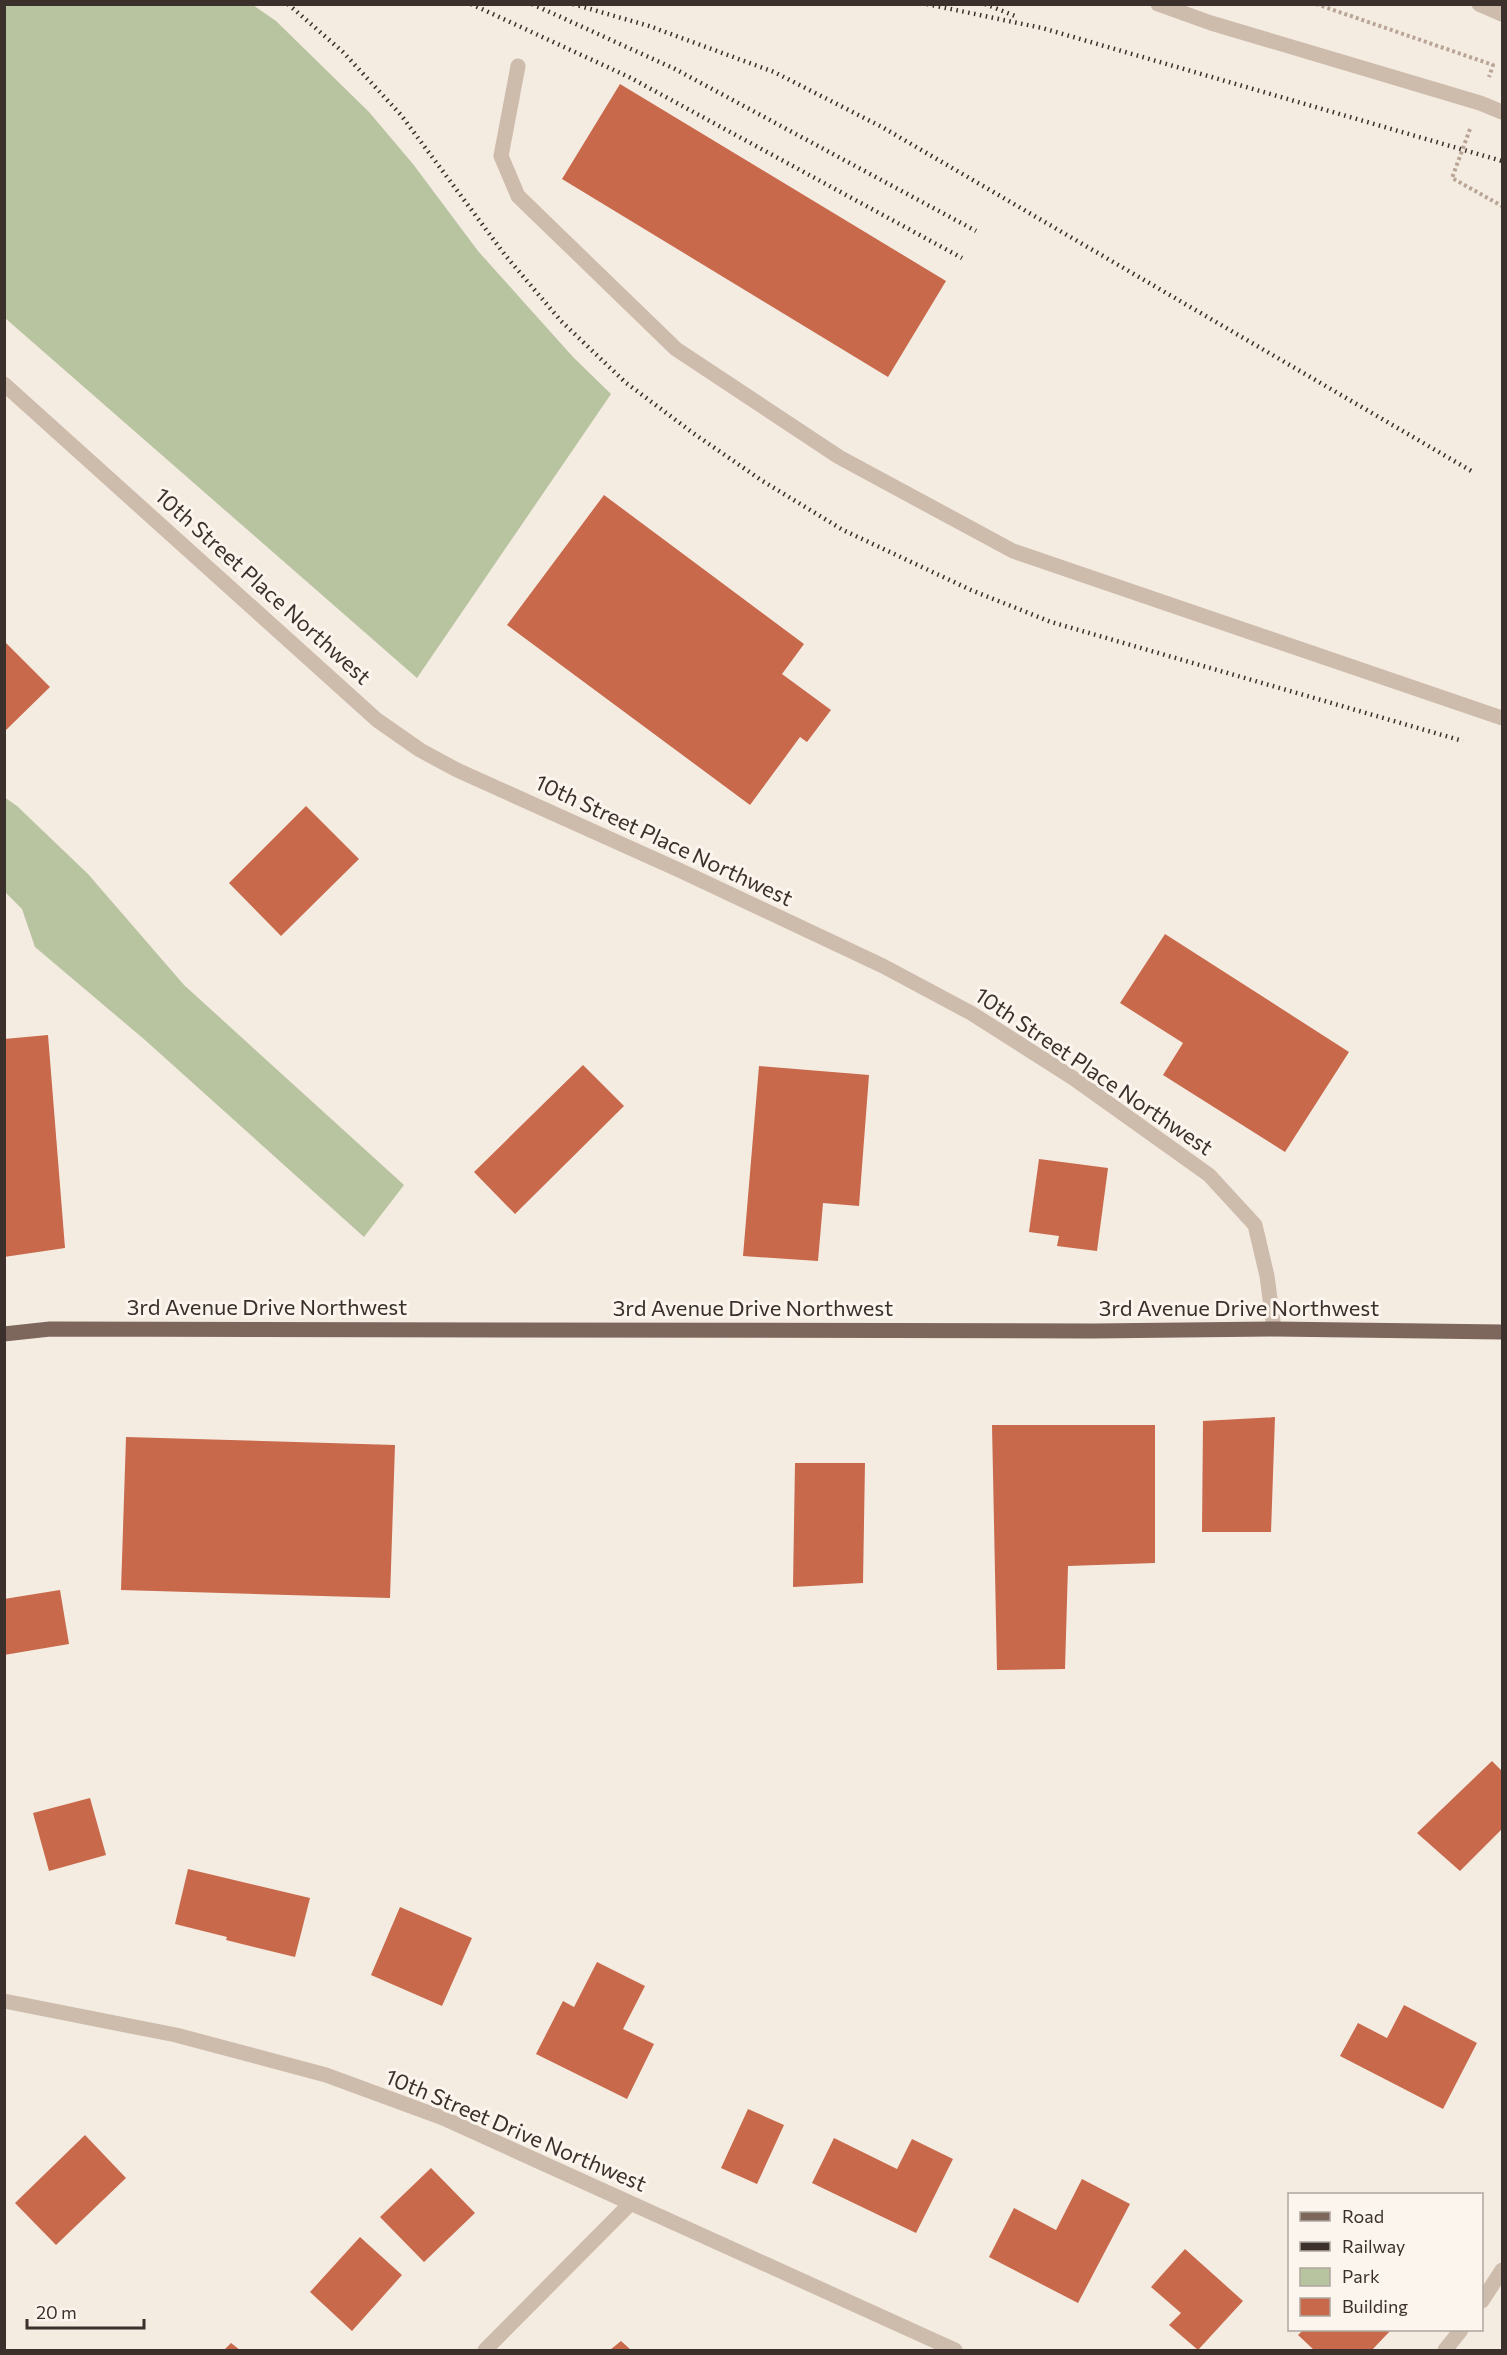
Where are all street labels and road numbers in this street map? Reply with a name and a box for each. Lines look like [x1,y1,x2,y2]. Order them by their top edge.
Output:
street label: 10th Street Place Northwest [150,481,377,690]
street label: 10th Street Place Northwest [531,768,797,911]
street label: 10th Street Place Northwest [970,981,1218,1160]
street label: 3rd Avenue Drive Northwest [127,1293,407,1320]
street label: 3rd Avenue Drive Northwest [613,1294,893,1321]
street label: 3rd Avenue Drive Northwest [1099,1294,1379,1321]
street label: 10th Street Drive Northwest [382,2062,651,2197]

